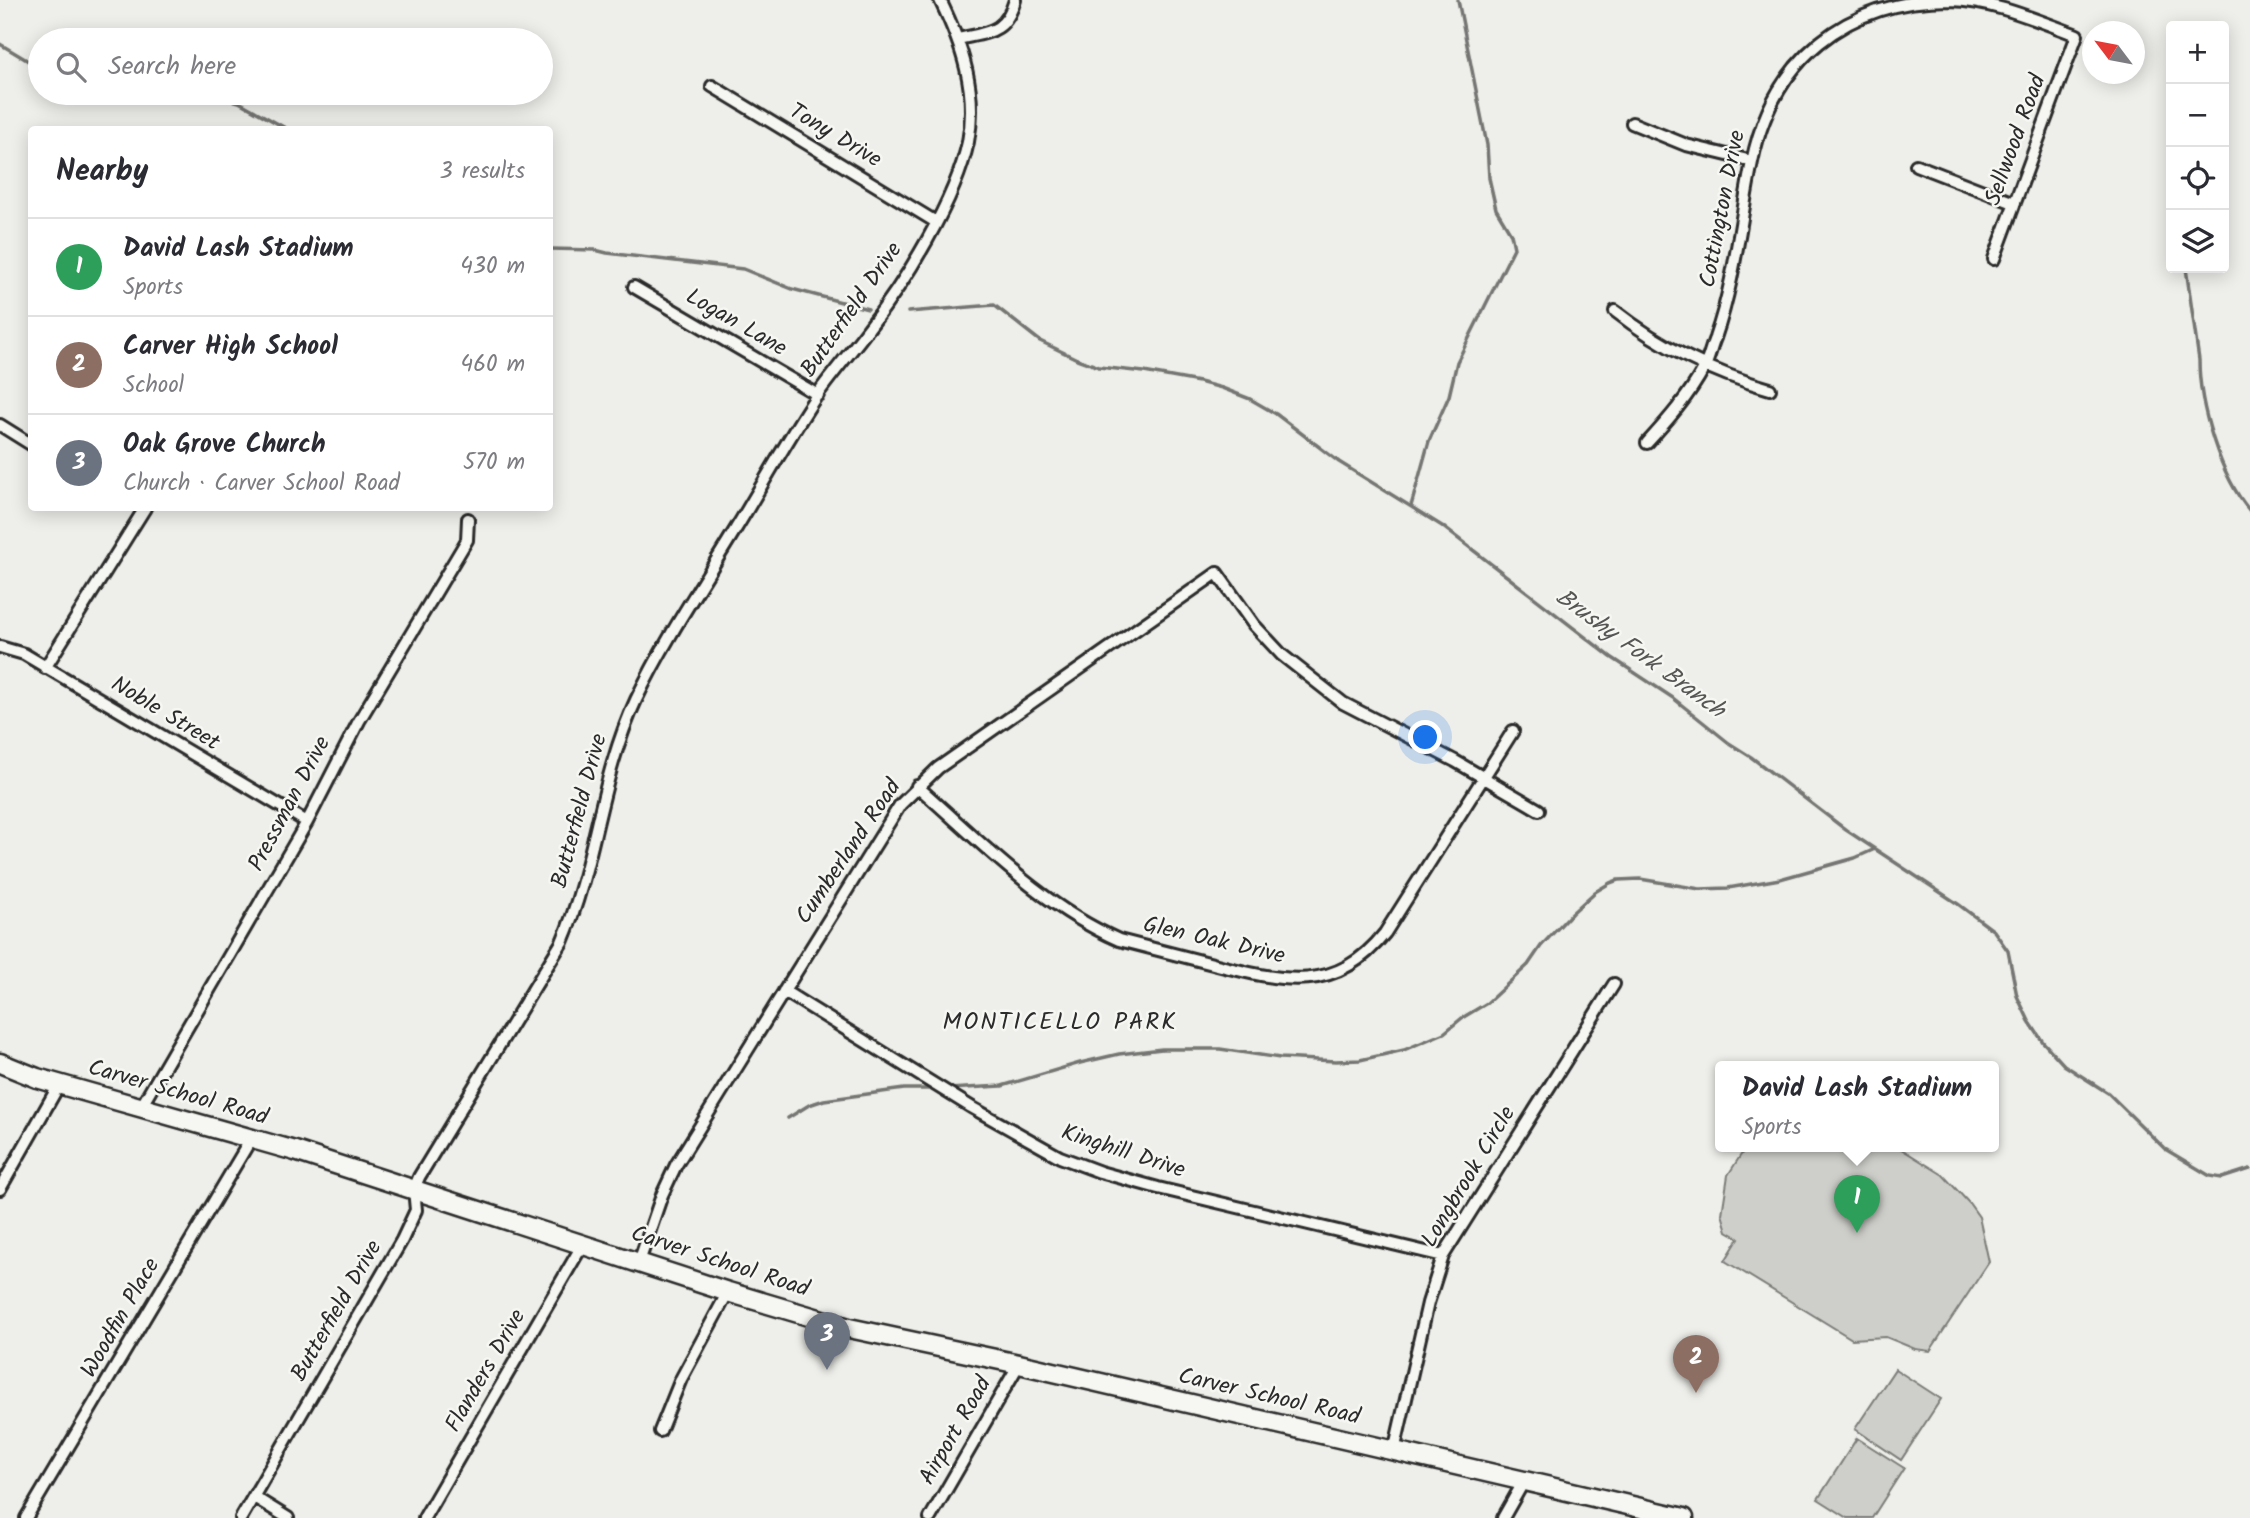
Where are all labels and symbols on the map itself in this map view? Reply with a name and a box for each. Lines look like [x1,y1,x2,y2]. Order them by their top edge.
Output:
north arrow [2082,21,2145,84]
street label: Sellwood Road [1976,69,2057,211]
street label: Tony Drive [782,94,888,178]
street label: Cottington Drive [1690,127,1756,291]
street label: Butterfield Drive [792,235,912,385]
street label: Logan Lane [678,279,794,367]
water label: Brushy Fork Branch [1547,579,1735,730]
street label: Noble Street [104,667,227,761]
your location [1408,720,1442,754]
street label: Pressman Drive [239,730,341,878]
street label: Butterfield Drive [542,730,618,892]
street label: Cumberland Road [787,772,911,932]
street label: Glen Oak Drive [1140,907,1288,975]
district label: MONTICELLO PARK [943,1003,1177,1042]
street label: Carver School Road [84,1050,273,1136]
street label: Longbrook Circle [1412,1099,1526,1255]
street label: Kinghill Drive [1056,1115,1190,1189]
pin: 1 [1834,1175,1880,1233]
street label: Carver School Road [626,1216,814,1308]
street label: Butterfield Drive [282,1233,392,1389]
street label: Woodfin Place [72,1251,170,1385]
street label: Flanders Drive [436,1303,536,1439]
pin: 3 [804,1312,850,1370]
pin: 2 [1673,1335,1719,1393]
street label: Carver School Road [1175,1359,1364,1436]
street label: Airport Road [910,1369,1002,1492]

